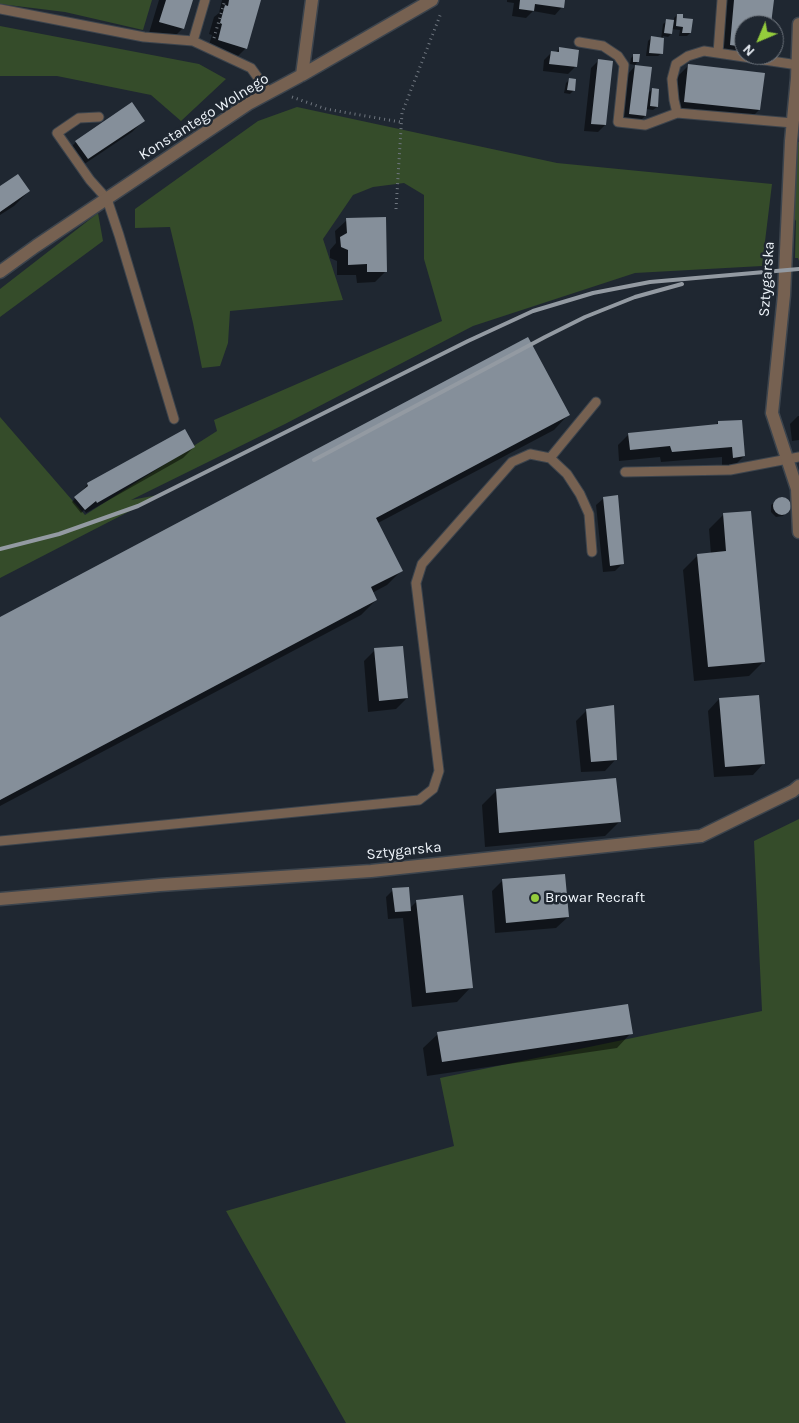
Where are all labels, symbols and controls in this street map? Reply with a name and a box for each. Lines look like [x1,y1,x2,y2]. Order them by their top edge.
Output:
north arrow [734,15,784,65]
text: N [739,41,758,60]
street label: Konstantego Wolnego [136,70,272,164]
street label: Sztygarska [755,241,779,317]
street label: Sztygarska [366,838,442,864]
place label: Browar Recraft [545,889,645,907]
marker: Browar Recraft [529,892,541,904]

